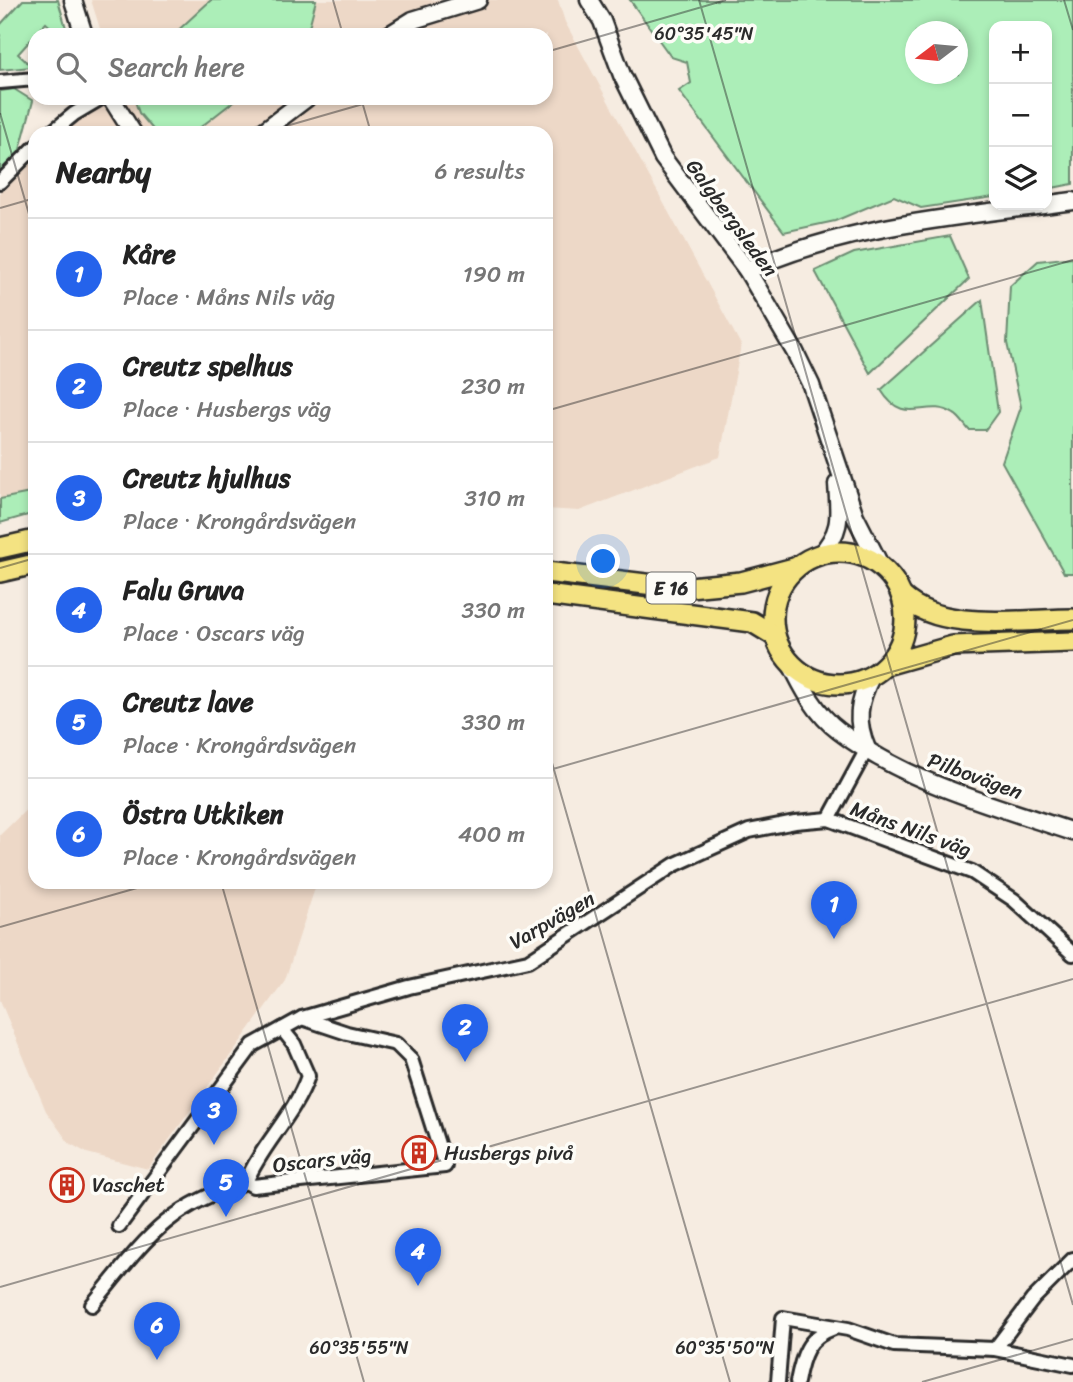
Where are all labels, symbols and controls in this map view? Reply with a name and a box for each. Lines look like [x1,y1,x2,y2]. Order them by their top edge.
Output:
text: 60°35'45"N [654,18,754,50]
north arrow [905,21,968,84]
map controls [989,21,1052,210]
button: + [989,21,1052,84]
search box [28,28,553,105]
text: Search here [108,44,245,90]
icon: search [52,48,90,86]
button: − [989,84,1052,147]
text: Nearby [56,145,151,199]
button: layers [989,147,1052,210]
street label: Galgbergsleden [676,150,788,286]
text: 6 results [435,151,525,192]
text: Kåre [123,231,176,277]
text: 1 [74,254,84,295]
text: 190 m [463,254,525,295]
text: Place · Måns Nils väg [123,277,335,318]
text: Creutz spelhus [123,343,293,389]
text: 2 [72,366,86,407]
text: 230 m [461,366,525,407]
text: Place · Husbergs väg [123,389,331,430]
text: Creutz hjulhus [123,455,291,501]
text: 3 [73,478,85,519]
text: 310 m [464,478,525,519]
text: Place · Krongårdsvägen [123,501,356,542]
your location [586,544,620,578]
text: Falu Gruva [123,567,244,613]
road number: E 16 [646,572,696,604]
text: 4 [72,590,86,631]
text: 330 m [462,590,525,631]
text: Place · Oscars väg [123,613,305,654]
text: Creutz lave [123,679,254,725]
text: 5 [72,702,86,743]
text: 330 m [462,702,525,743]
text: Place · Krongårdsvägen [123,725,356,766]
street label: Pilbovägen [922,741,1028,811]
street label: Måns Nils väg [845,789,977,869]
text: Östra Utkiken [123,791,284,837]
text: 6 [72,814,86,855]
text: 400 m [458,814,525,855]
text: Place · Krongårdsvägen [123,837,356,878]
street label: Varpvägen [502,880,602,960]
pin: 1 [811,881,857,939]
pin: 2 [442,1004,488,1062]
pin: 3 [191,1087,237,1145]
building icon: Husbergs pivå [400,1134,438,1172]
place label: Husbergs pivå [444,1134,574,1172]
street label: Oscars väg [271,1136,373,1184]
pin: 5 [203,1159,249,1217]
building icon: Vaschet [48,1166,86,1204]
place label: Vaschet [92,1166,165,1204]
pin: 4 [395,1228,441,1286]
pin: 6 [134,1302,180,1360]
text: 60°35'55"N [310,1332,409,1364]
text: 60°35'50"N [675,1332,775,1364]

